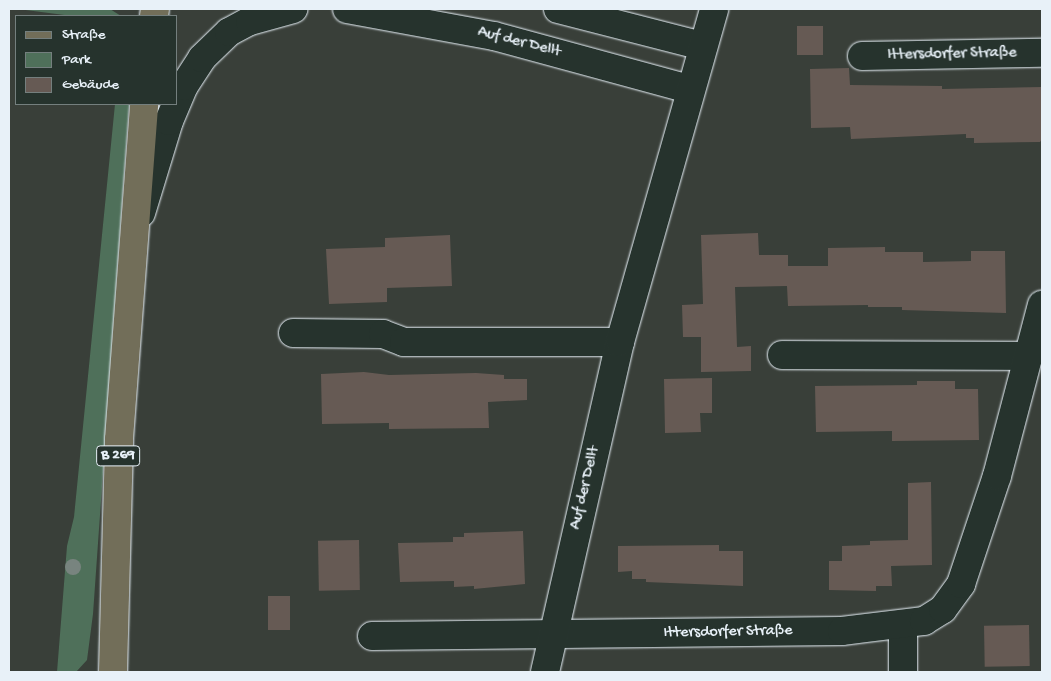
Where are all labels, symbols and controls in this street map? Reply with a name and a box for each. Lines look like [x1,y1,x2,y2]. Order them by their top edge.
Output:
legend [15,15,178,105]
street label: Auf der Dellt [475,23,563,63]
text: Straße [62,26,106,44]
street label: Ittersdorfer Straße [887,44,1017,66]
text: Park [62,51,91,69]
text: Gebäude [62,76,119,94]
road number: B 269 [96,444,140,468]
street label: Auf der Dellt [567,444,605,532]
street label: Ittersdorfer Straße [663,622,793,644]

